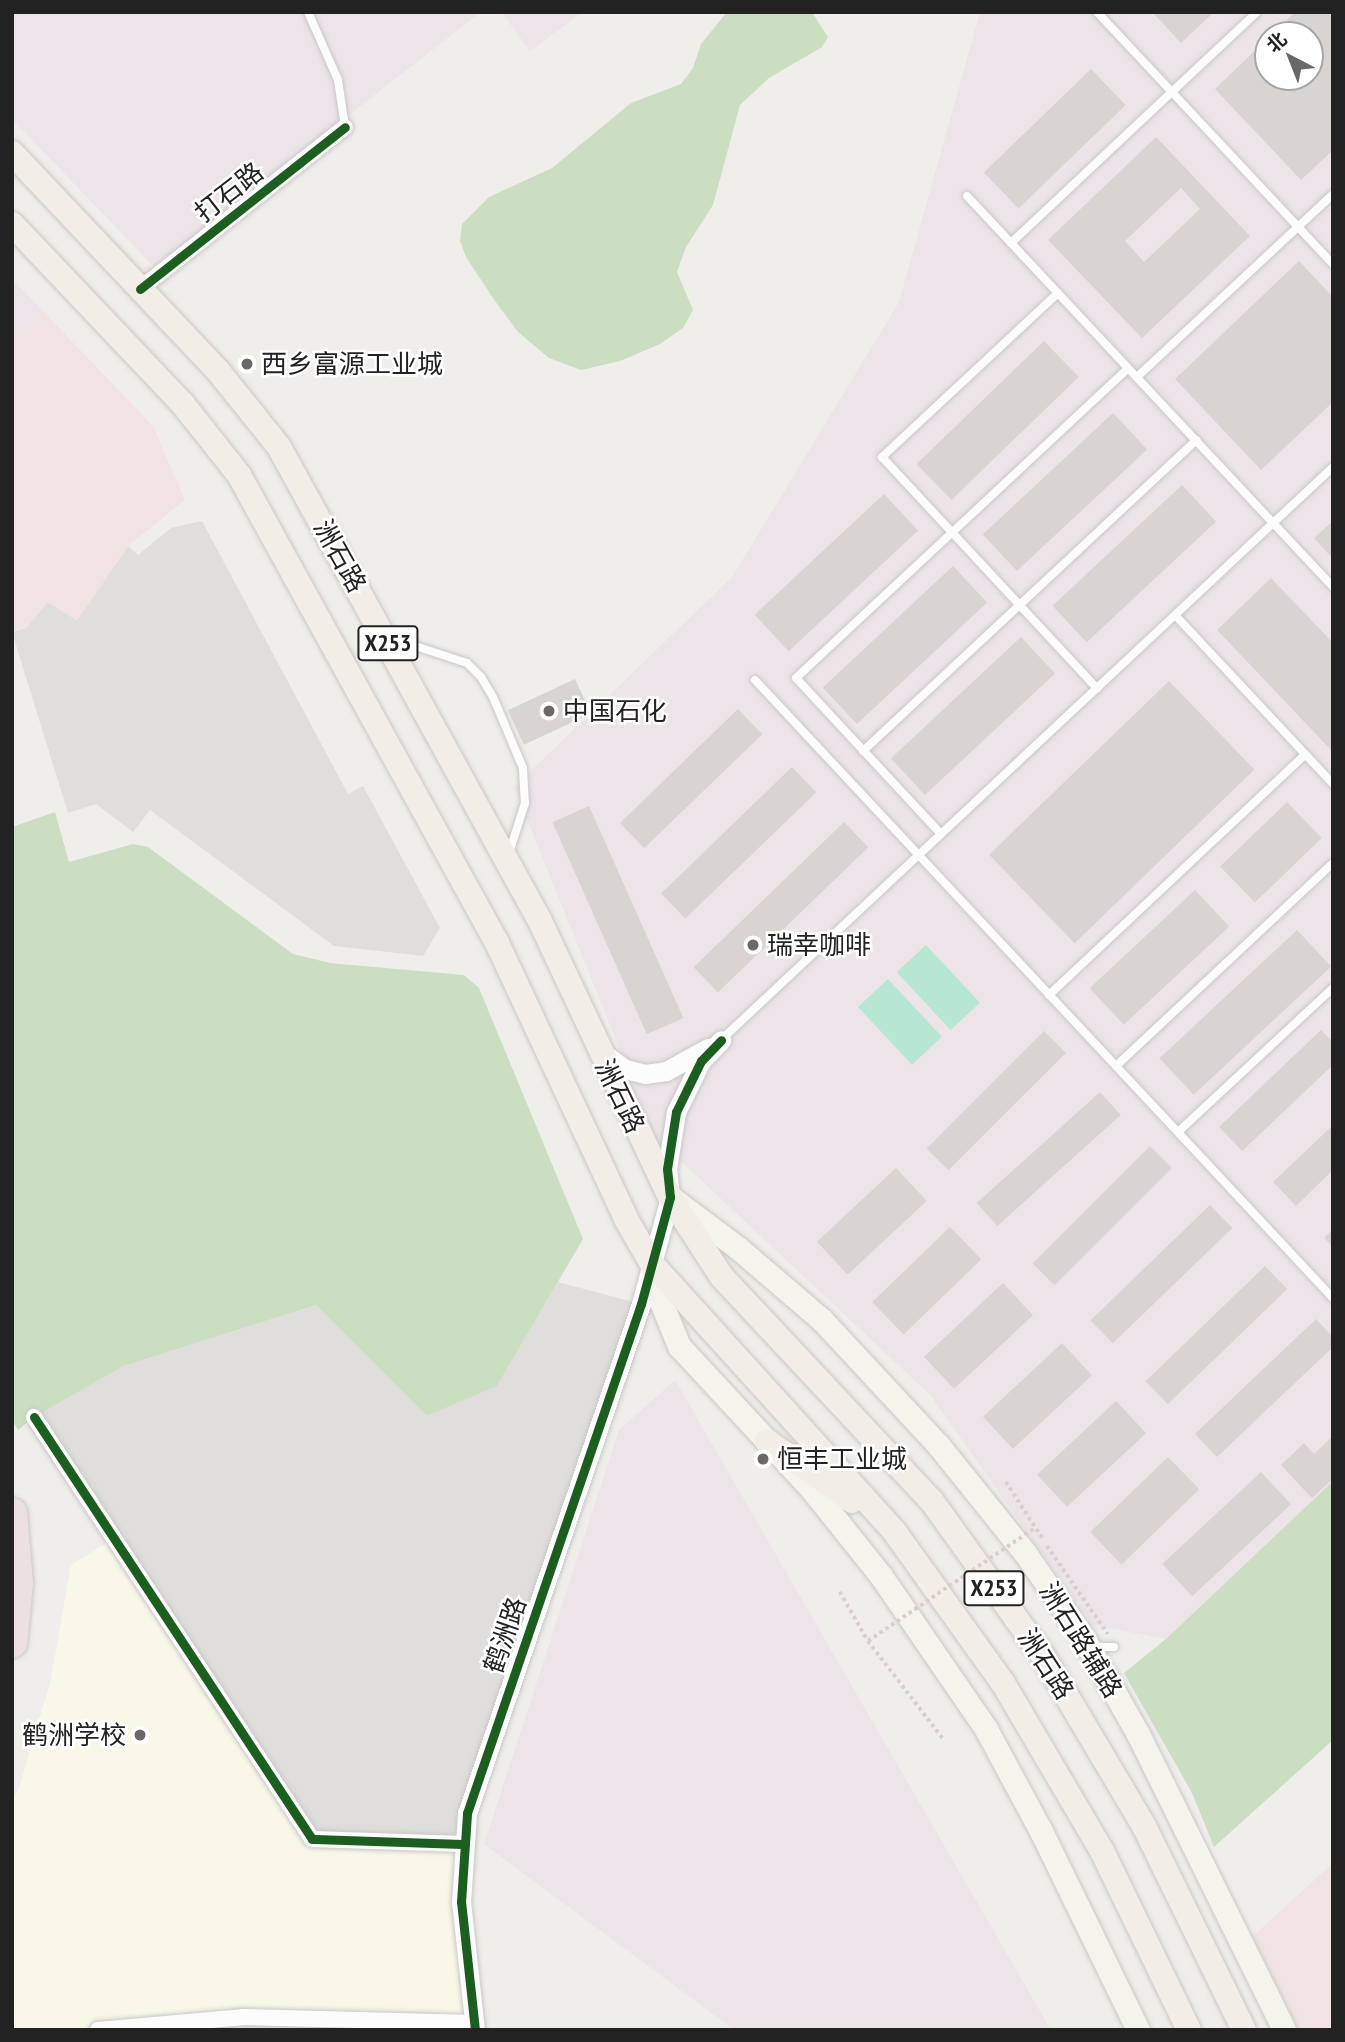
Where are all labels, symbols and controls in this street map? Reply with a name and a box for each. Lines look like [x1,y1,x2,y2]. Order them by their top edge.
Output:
north arrow [1254,21,1324,91]
text: 北 [1261,27,1291,57]
street label: 打石路 [189,156,269,228]
place label: 西乡富源工业城 [261,348,443,380]
marker: 西乡富源工业城 [239,356,255,372]
street label: 洲石路 [307,514,373,598]
road number: X253 [356,622,420,664]
place label: 中国石化 [563,695,667,727]
marker: 中国石化 [541,703,557,719]
place label: 瑞幸咖啡 [767,929,871,961]
marker: 瑞幸咖啡 [745,937,761,953]
street label: 洲石路 [589,1054,651,1138]
place label: 恒丰工业城 [777,1443,907,1475]
marker: 恒丰工业城 [755,1451,771,1467]
road number: X253 [962,1568,1026,1608]
street label: 洲石路辅路 [1033,1577,1129,1703]
street label: 鹤洲路 [478,1593,532,1677]
street label: 洲石路 [1012,1623,1080,1705]
place label: 鹤洲学校 [22,1719,126,1751]
marker: 鹤洲学校 [132,1727,148,1743]

